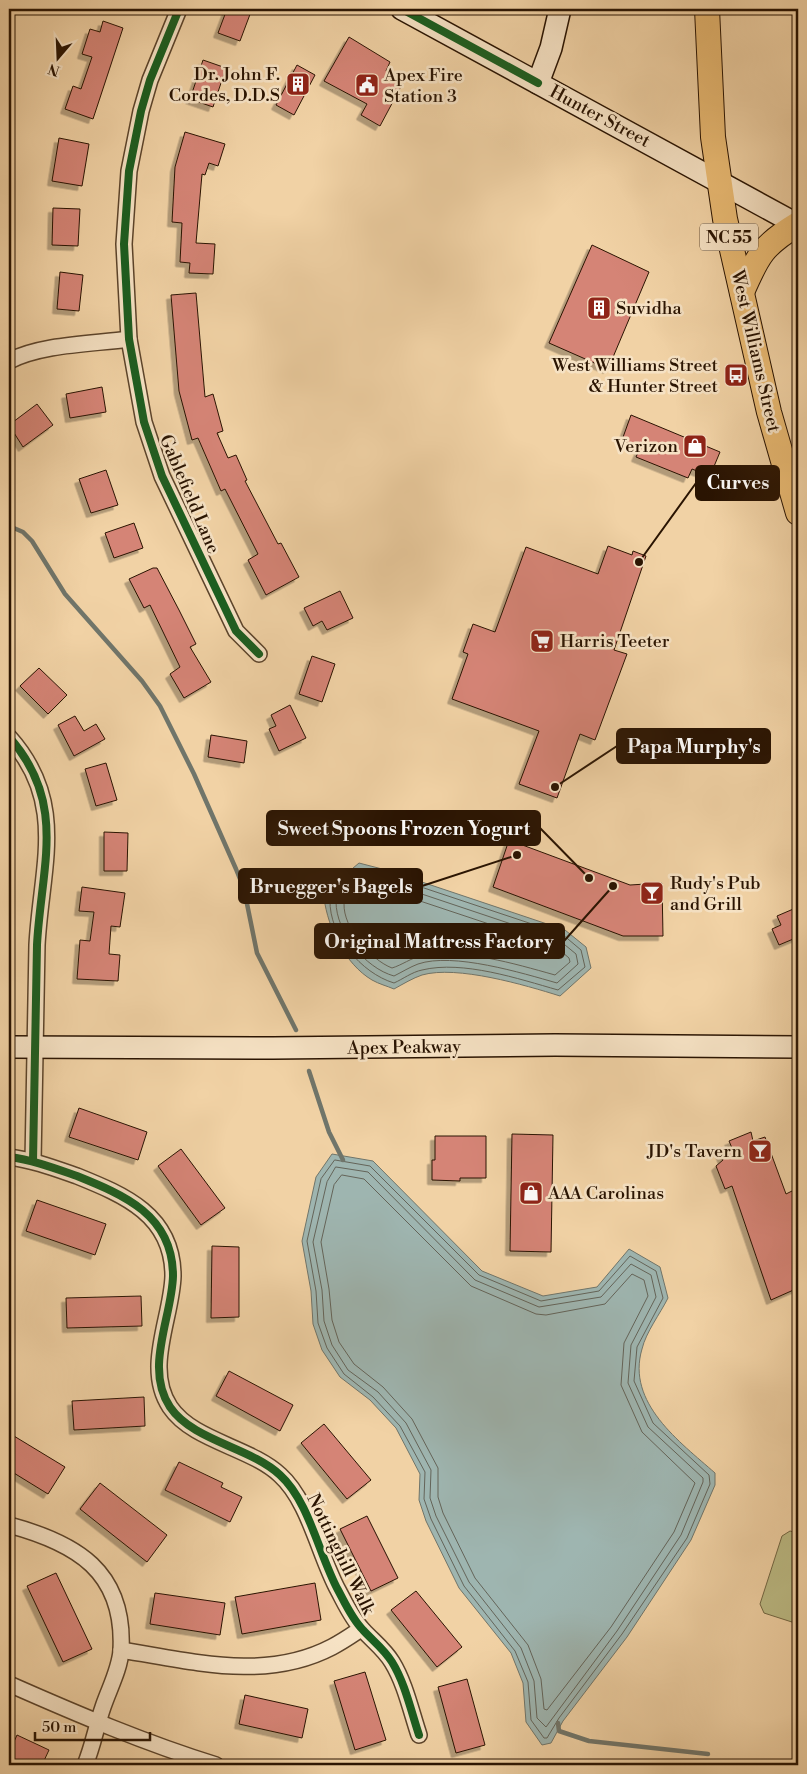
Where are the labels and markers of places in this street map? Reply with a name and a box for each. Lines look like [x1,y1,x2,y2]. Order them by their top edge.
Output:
place label: Dr. John F. Cordes, D.D.S [169,63,280,107]
place label: Apex Fire Station 3 [383,64,463,108]
building icon: Dr. John F. Cordes, D.D.S [285,71,311,97]
public building icon: Apex Fire Station 3 [354,72,380,98]
building icon: Suvidha [586,295,612,321]
place label: Suvidha [616,297,682,320]
place label: West Williams Street & Hunter Street [551,354,719,398]
bus stop icon: West Williams Street & Hunter Street [723,362,749,388]
shop icon: Verizon [682,433,708,459]
place label: Verizon [613,435,678,458]
callout: Curves [696,466,779,500]
supermarket icon: Harris Teeter [529,628,555,654]
place label: Harris Teeter [560,630,670,653]
callout: Papa Murphy's [617,729,770,763]
callout: Sweet Spoons Frozen Yogurt [267,811,540,845]
callout: Bruegger's Bagels [239,869,422,903]
place label: Rudy's Pub and Grill [670,872,761,916]
bar icon: Rudy's Pub and Grill [639,880,665,906]
callout: Original Mattress Factory [315,924,564,958]
bar icon: JD's Tavern [747,1138,773,1164]
place label: JD's Tavern [646,1140,742,1163]
shop icon: AAA Carolinas [518,1180,544,1206]
place label: AAA Carolinas [547,1182,664,1205]

